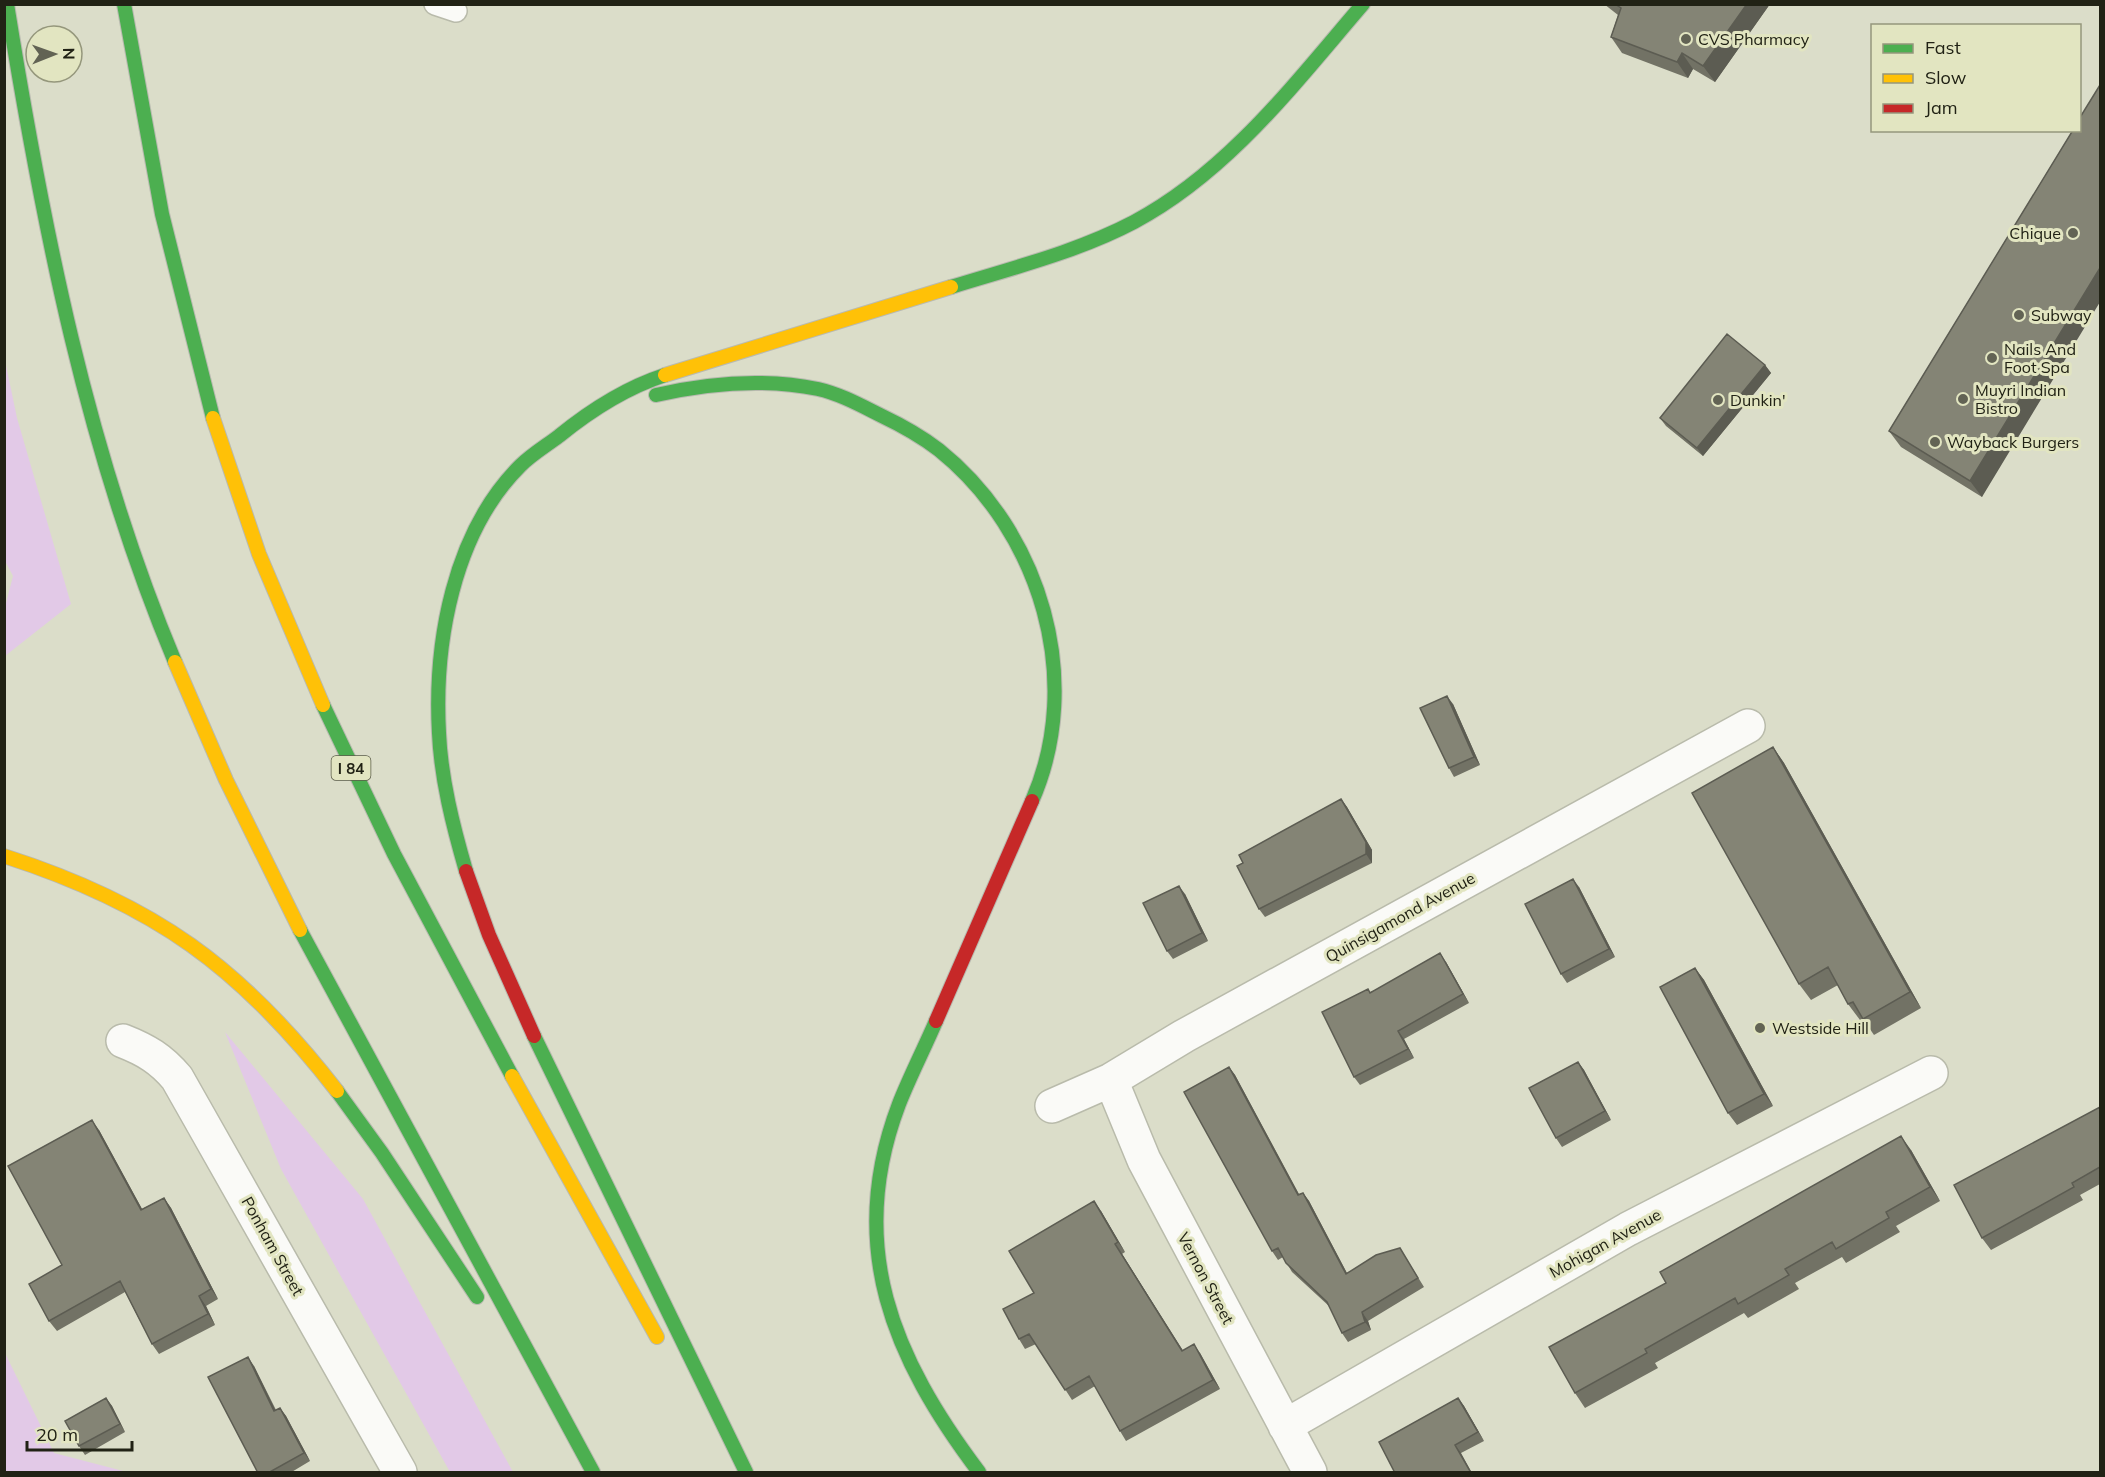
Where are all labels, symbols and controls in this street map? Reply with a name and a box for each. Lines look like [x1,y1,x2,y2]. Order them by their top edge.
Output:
north arrow [24,24,84,84]
legend [1871,24,2081,132]
place label: CVS Pharmacy [1698,29,1810,49]
marker: CVS Pharmacy [1679,32,1693,46]
text: Fast [1925,36,1961,59]
text: N [59,48,79,60]
text: Slow [1925,66,1967,89]
text: Jam [1925,96,1958,119]
place label: Chique [2009,223,2061,243]
marker: Chique [2066,226,2080,240]
place label: Subway [2031,305,2092,325]
marker: Subway [2012,308,2026,322]
place label: Nails And Foot Spa [2004,339,2076,377]
marker: Nails And Foot Spa [1985,351,1999,365]
place label: Muyri Indian Bistro [1975,380,2066,418]
place label: Dunkin' [1730,390,1786,410]
marker: Muyri Indian Bistro [1956,392,1970,406]
marker: Dunkin' [1711,393,1725,407]
place label: Wayback Burgers [1947,432,2079,452]
marker: Wayback Burgers [1928,435,1942,449]
road number: I 84 [332,756,370,780]
street label: Quinsigamond Avenue [1322,868,1478,966]
place label: Westside Hill [1772,1018,1869,1038]
marker: Westside Hill [1753,1021,1767,1035]
street label: Ponham Street [238,1193,309,1299]
street label: Mohigan Avenue [1546,1204,1664,1282]
street label: Vernon Street [1173,1229,1239,1328]
scale bar [27,1414,132,1452]
text: 20 m [36,1423,78,1446]

